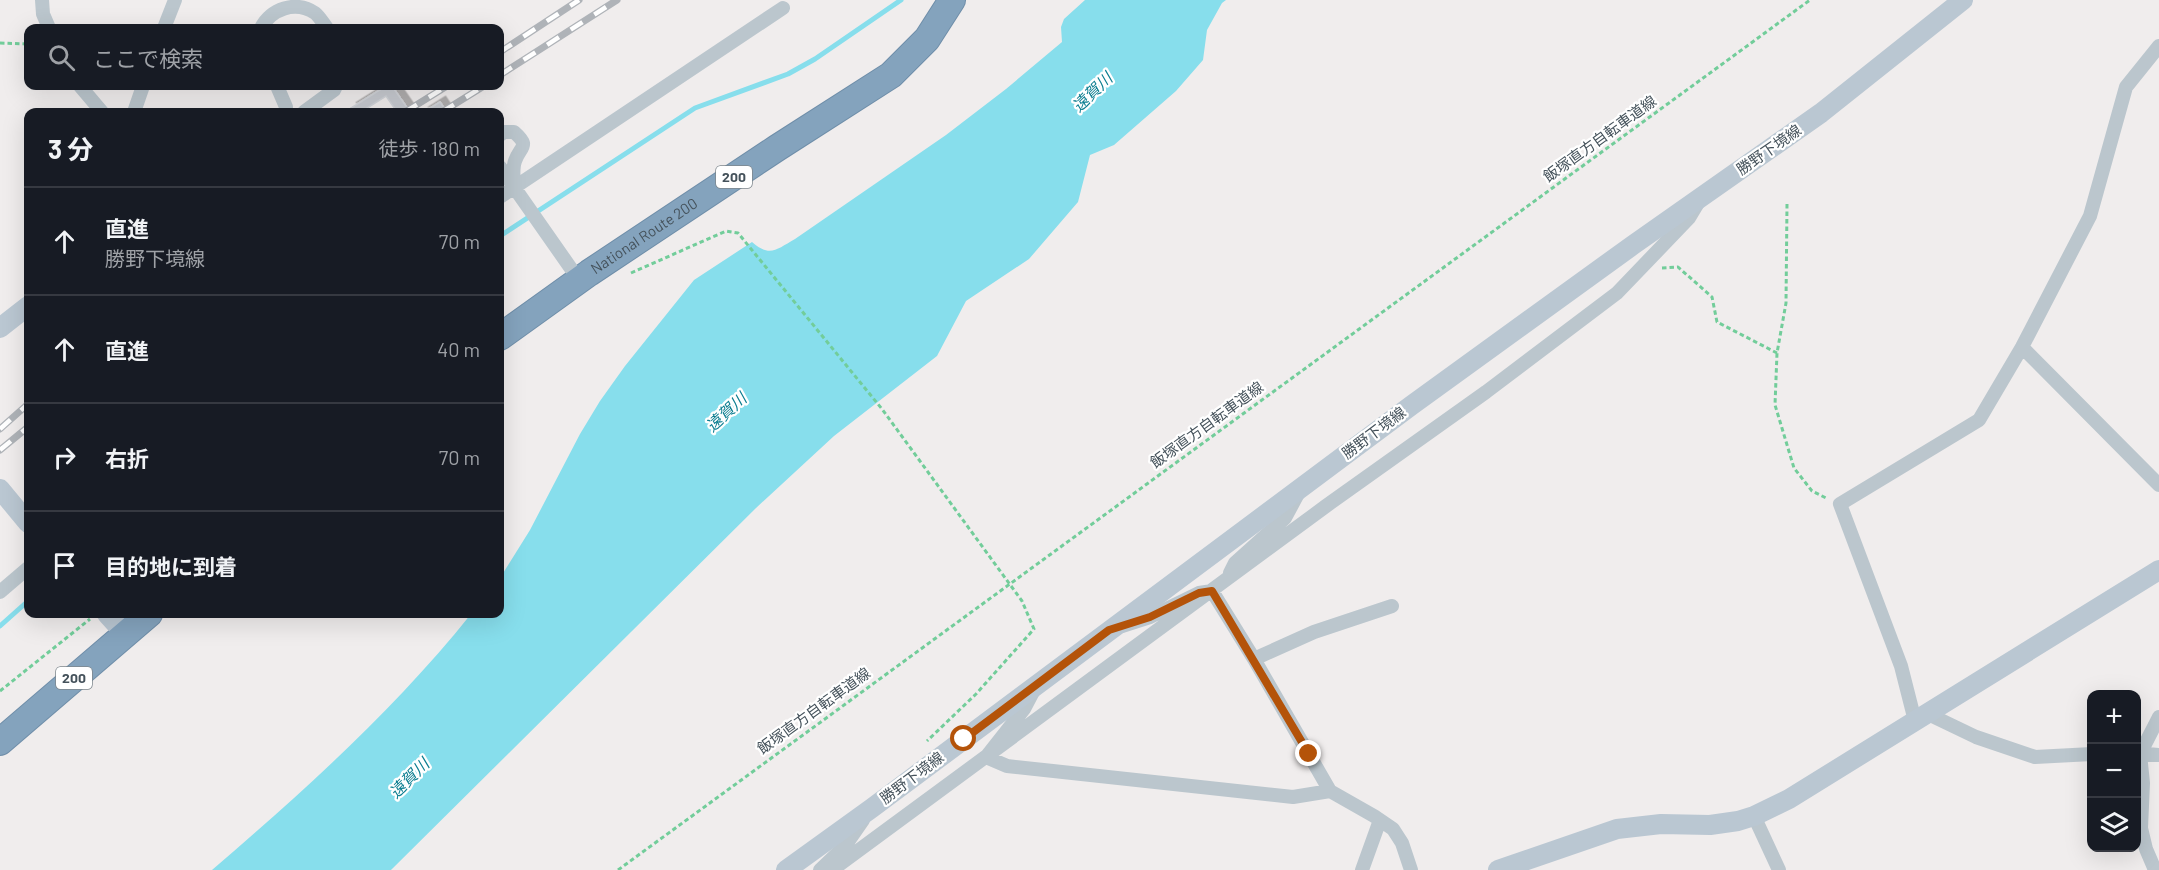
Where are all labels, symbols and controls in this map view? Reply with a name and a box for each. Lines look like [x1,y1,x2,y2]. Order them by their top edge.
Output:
search box [24,24,504,90]
icon: search [45,41,78,74]
text: ここで検索 [93,45,203,71]
water label: 遠賀川 [1068,67,1117,115]
street label: 飯塚直方自転車道線 [1540,91,1659,185]
street label: 勝野下境線 [1733,120,1804,178]
text: 3 分 [48,133,93,164]
text: 徒歩 · 180 m [379,136,480,160]
road number: 200 [716,166,752,188]
street label: National Route 200 [587,194,700,277]
text: 直進 [105,215,149,241]
icon: ahead [48,225,81,258]
text: 70 m [439,229,480,253]
text: 勝野下境線 [105,246,205,270]
icon: ahead [48,333,81,366]
text: 直進 [105,337,149,363]
text: 40 m [437,337,480,361]
street label: 飯塚直方自転車道線 [1147,377,1266,471]
water label: 遠賀川 [702,387,751,435]
street label: 勝野下境線 [1338,402,1409,462]
icon: right [48,441,81,474]
text: 右折 [105,445,149,471]
text: 70 m [439,445,480,469]
icon: arrive [48,549,81,582]
text: 目的地に到着 [105,553,237,579]
street label: 飯塚直方自転車道線 [754,663,873,757]
road number: 200 [56,667,92,689]
map controls [2087,690,2141,852]
button: + [2087,690,2141,744]
route start [950,725,976,751]
route end [1295,740,1321,766]
button: − [2087,744,2141,798]
street label: 勝野下境線 [876,747,947,807]
water label: 遠賀川 [385,753,434,801]
button: layers [2087,798,2141,852]

